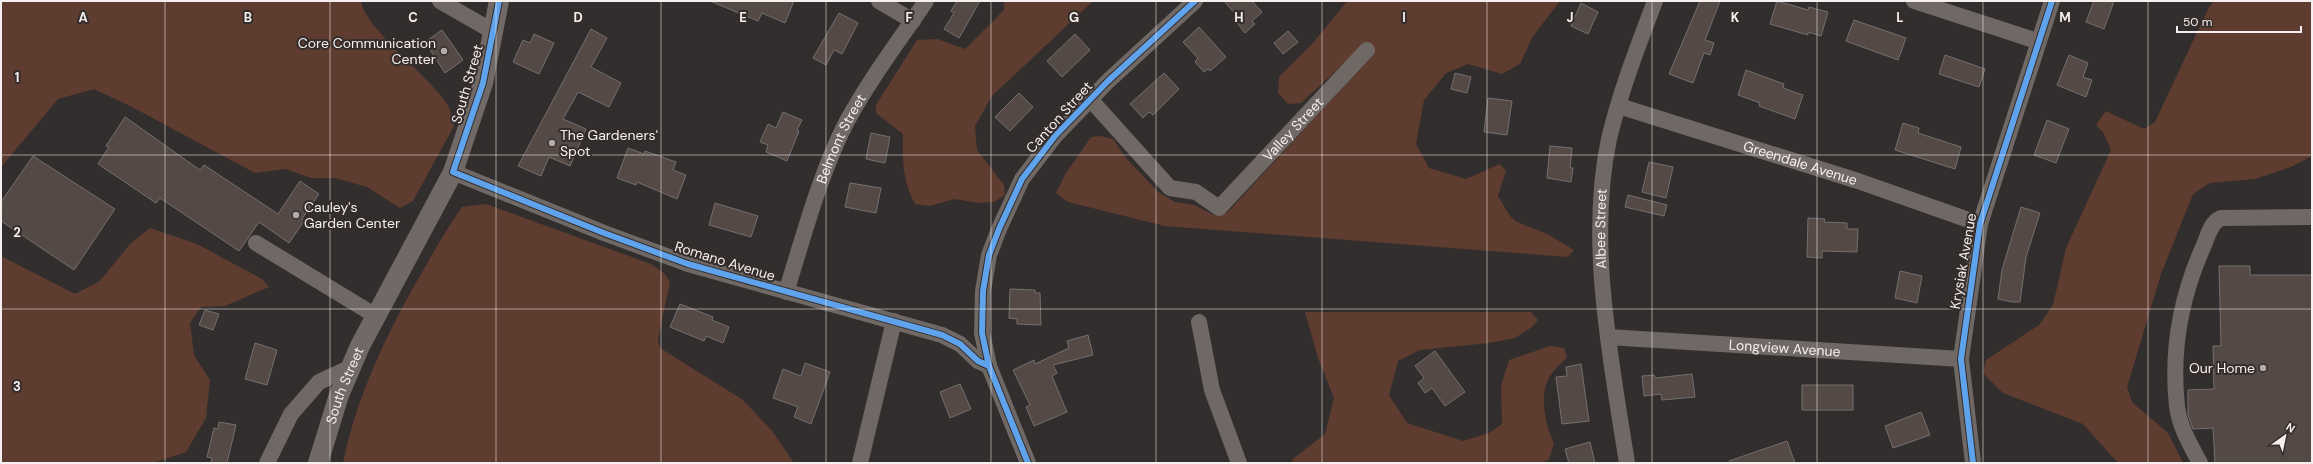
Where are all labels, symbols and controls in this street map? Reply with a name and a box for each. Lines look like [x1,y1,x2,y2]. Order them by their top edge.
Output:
scale bar [2177,8,2301,34]
text: A [78,9,88,26]
text: B [244,9,252,26]
text: C [408,9,418,26]
text: D [573,9,583,26]
text: E [739,9,747,26]
text: F [905,9,913,26]
text: G [1069,9,1079,26]
text: H [1234,9,1244,26]
text: I [1402,9,1406,26]
text: J [1566,9,1574,26]
text: K [1731,9,1740,26]
text: L [1896,9,1904,26]
text: M [2059,9,2071,26]
text: 50 m [2183,14,2212,30]
place label: Core Communication Center [298,34,436,68]
street label: South Street [447,42,487,126]
marker: Core Communication Center [439,46,449,56]
text: 1 [15,69,19,86]
street label: Canton Street [1022,77,1096,157]
street label: Belmont Street [812,91,870,186]
street label: Valley Street [1258,93,1327,165]
place label: The Gardeners' Spot [560,126,658,160]
street label: Greendale Avenue [1741,137,1859,189]
marker: The Gardeners' Spot [547,138,557,148]
street label: Albee Street [1591,188,1611,269]
place label: Cauley's Garden Center [304,198,400,232]
marker: Cauley's Garden Center [291,210,301,220]
street label: Krysiak Avenue [1946,212,1980,310]
text: 2 [13,224,21,241]
street label: Romano Avenue [673,237,777,285]
street label: Longview Avenue [1728,336,1841,360]
street label: South Street [322,344,368,426]
place label: Our Home [2189,359,2255,377]
marker: Our Home [2258,363,2268,373]
text: 3 [13,378,21,395]
north arrow [2265,416,2305,456]
text: N [2283,420,2298,436]

